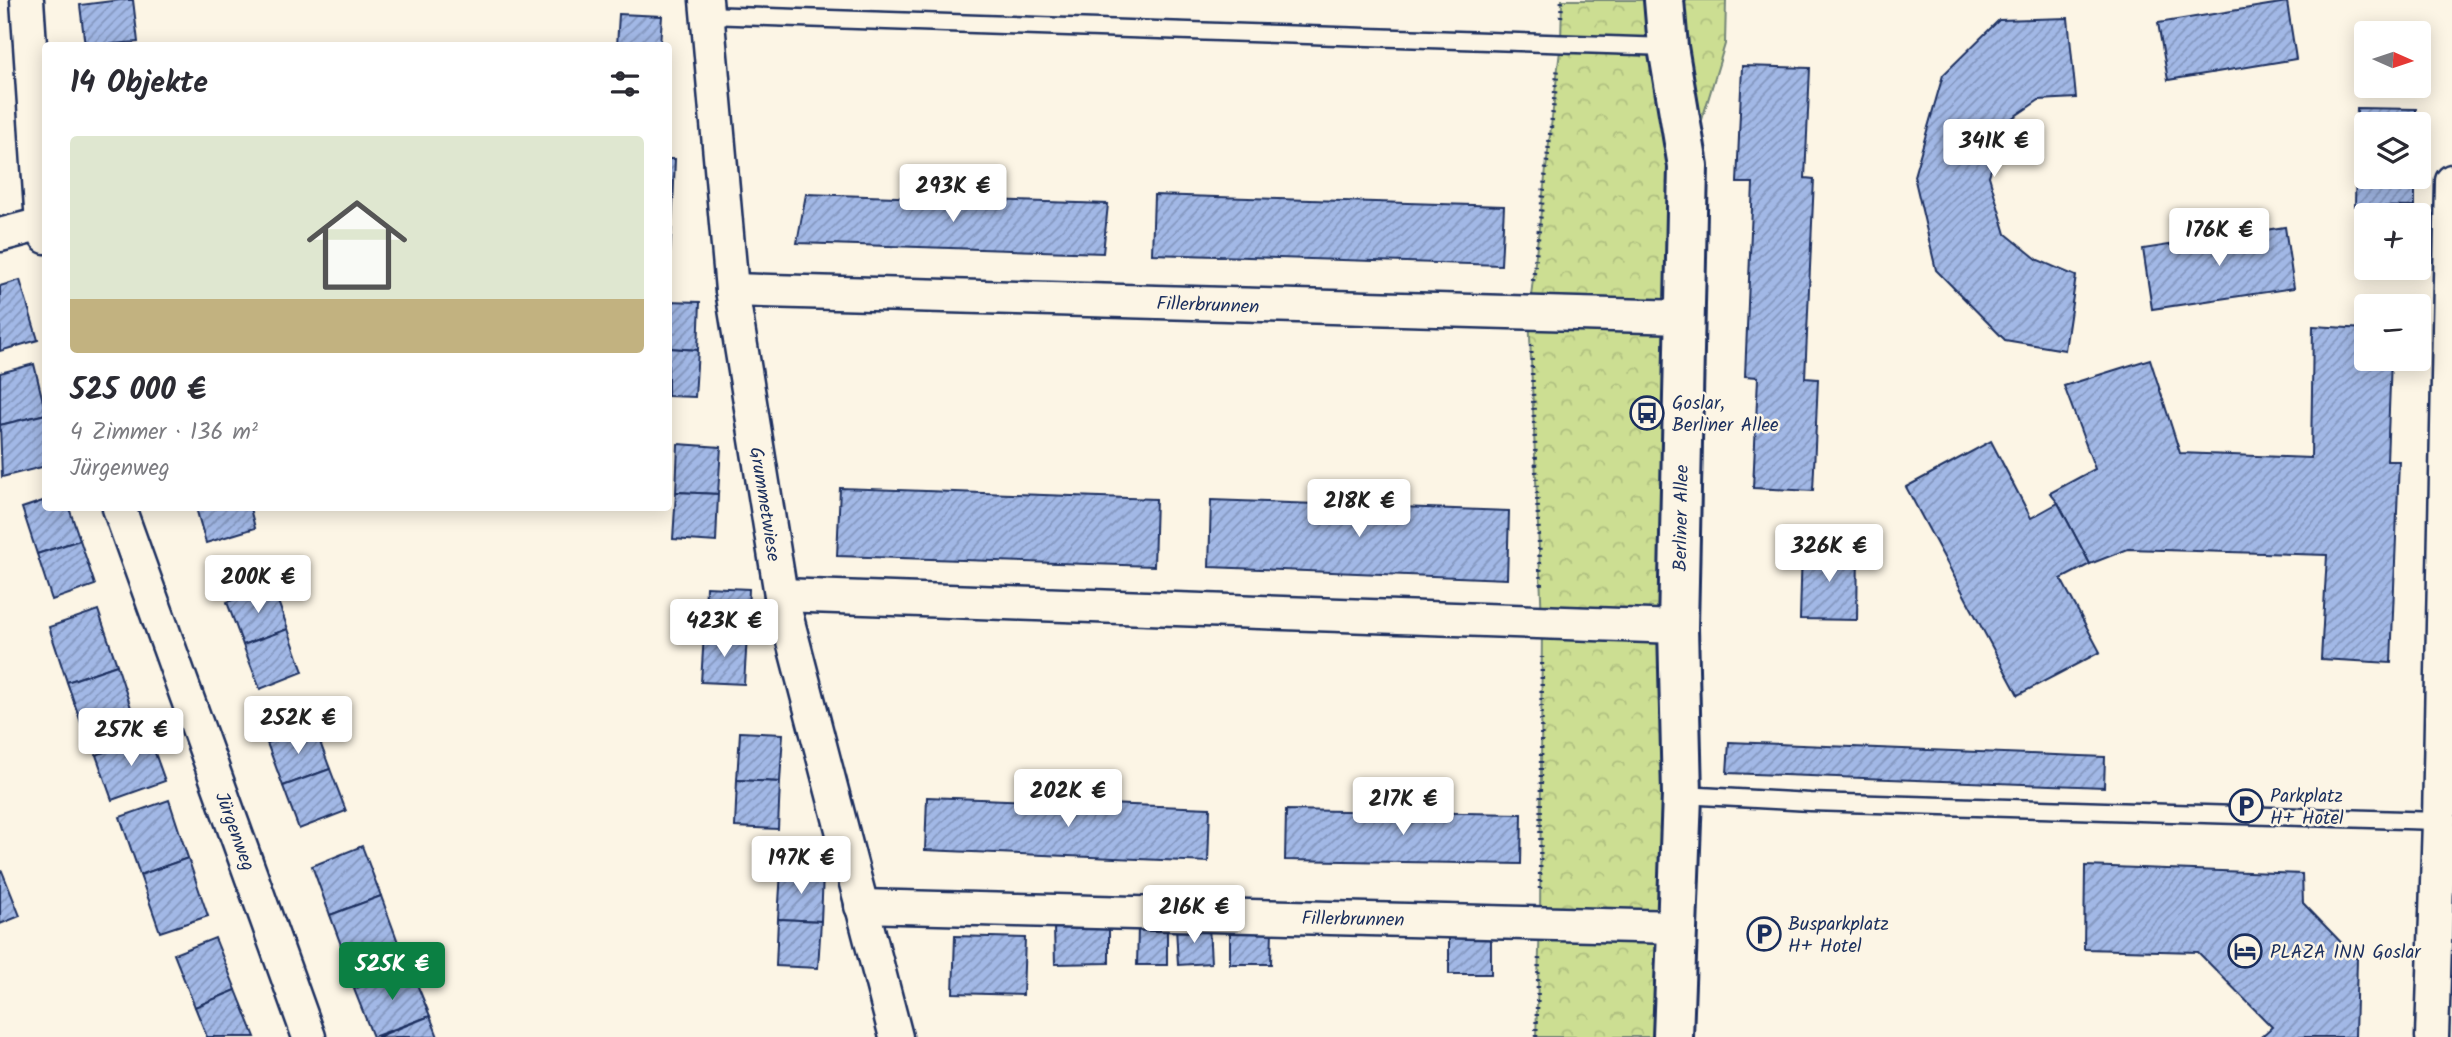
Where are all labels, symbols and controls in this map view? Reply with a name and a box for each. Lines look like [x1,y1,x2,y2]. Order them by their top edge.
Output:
north arrow [2354,21,2431,98]
map controls [2354,21,2431,371]
text: 14 Objekte [70,60,208,108]
icon: filters [606,65,644,103]
button: layers [2354,112,2431,189]
pin: 341K € [1937,120,2051,179]
text: 341K € [1959,124,2029,160]
pin: 293K € [896,164,1010,224]
text: 293K € [916,169,990,205]
icon: home [294,182,420,308]
button: + [2354,203,2431,280]
pin: 176K € [2162,208,2276,268]
text: 176K € [2185,213,2253,249]
street label: Fillerbrunnen [1156,289,1260,323]
button: − [2354,294,2431,371]
text: 525 000 € [70,367,206,415]
place label: Goslar, Berliner Allee [1672,389,1779,441]
bus stop icon: Goslar, Berliner Allee [1628,394,1666,432]
text: 4 Zimmer · 136 m² [70,415,258,451]
street label: Grummetwiese [740,445,788,564]
text: Jürgenweg [70,451,170,487]
street label: Berliner Allee [1666,464,1698,572]
pin: 218K € [1302,480,1416,539]
text: 218K € [1323,484,1395,520]
pin: 326K € [1772,524,1886,584]
text: 326K € [1791,529,1867,565]
pin: 200K € [201,556,315,615]
text: 200K € [221,560,295,596]
pin: 423K € [667,600,781,659]
text: 423K € [686,604,762,640]
pin: 252K € [241,696,355,756]
text: 252K € [260,701,336,737]
pin: 257K € [74,708,188,768]
text: 257K € [94,713,168,749]
pin: 202K € [1011,770,1125,829]
text: 202K € [1030,774,1106,810]
pin: 217K € [1346,778,1460,837]
text: 217K € [1369,782,1437,818]
place label: Parkplatz H+ Hotel [2270,782,2344,834]
parking icon: Parkplatz H+ Hotel [2227,787,2265,825]
street label: Jürgenweg [206,788,262,876]
pin: 197K € [744,836,858,896]
text: 197K € [768,841,834,877]
pin: 216K € [1137,886,1251,945]
text: 216K € [1159,890,1229,926]
street label: Fillerbrunnen [1301,904,1405,936]
place label: Busparkplatz H+ Hotel [1788,910,1889,962]
parking icon: Busparkplatz H+ Hotel [1745,915,1783,953]
hotel icon: PLAZA INN Goslar [2226,932,2264,970]
place label: PLAZA INN Goslar [2270,938,2422,968]
pin: 525K € [335,942,449,1002]
text: 525K € [355,947,429,983]

